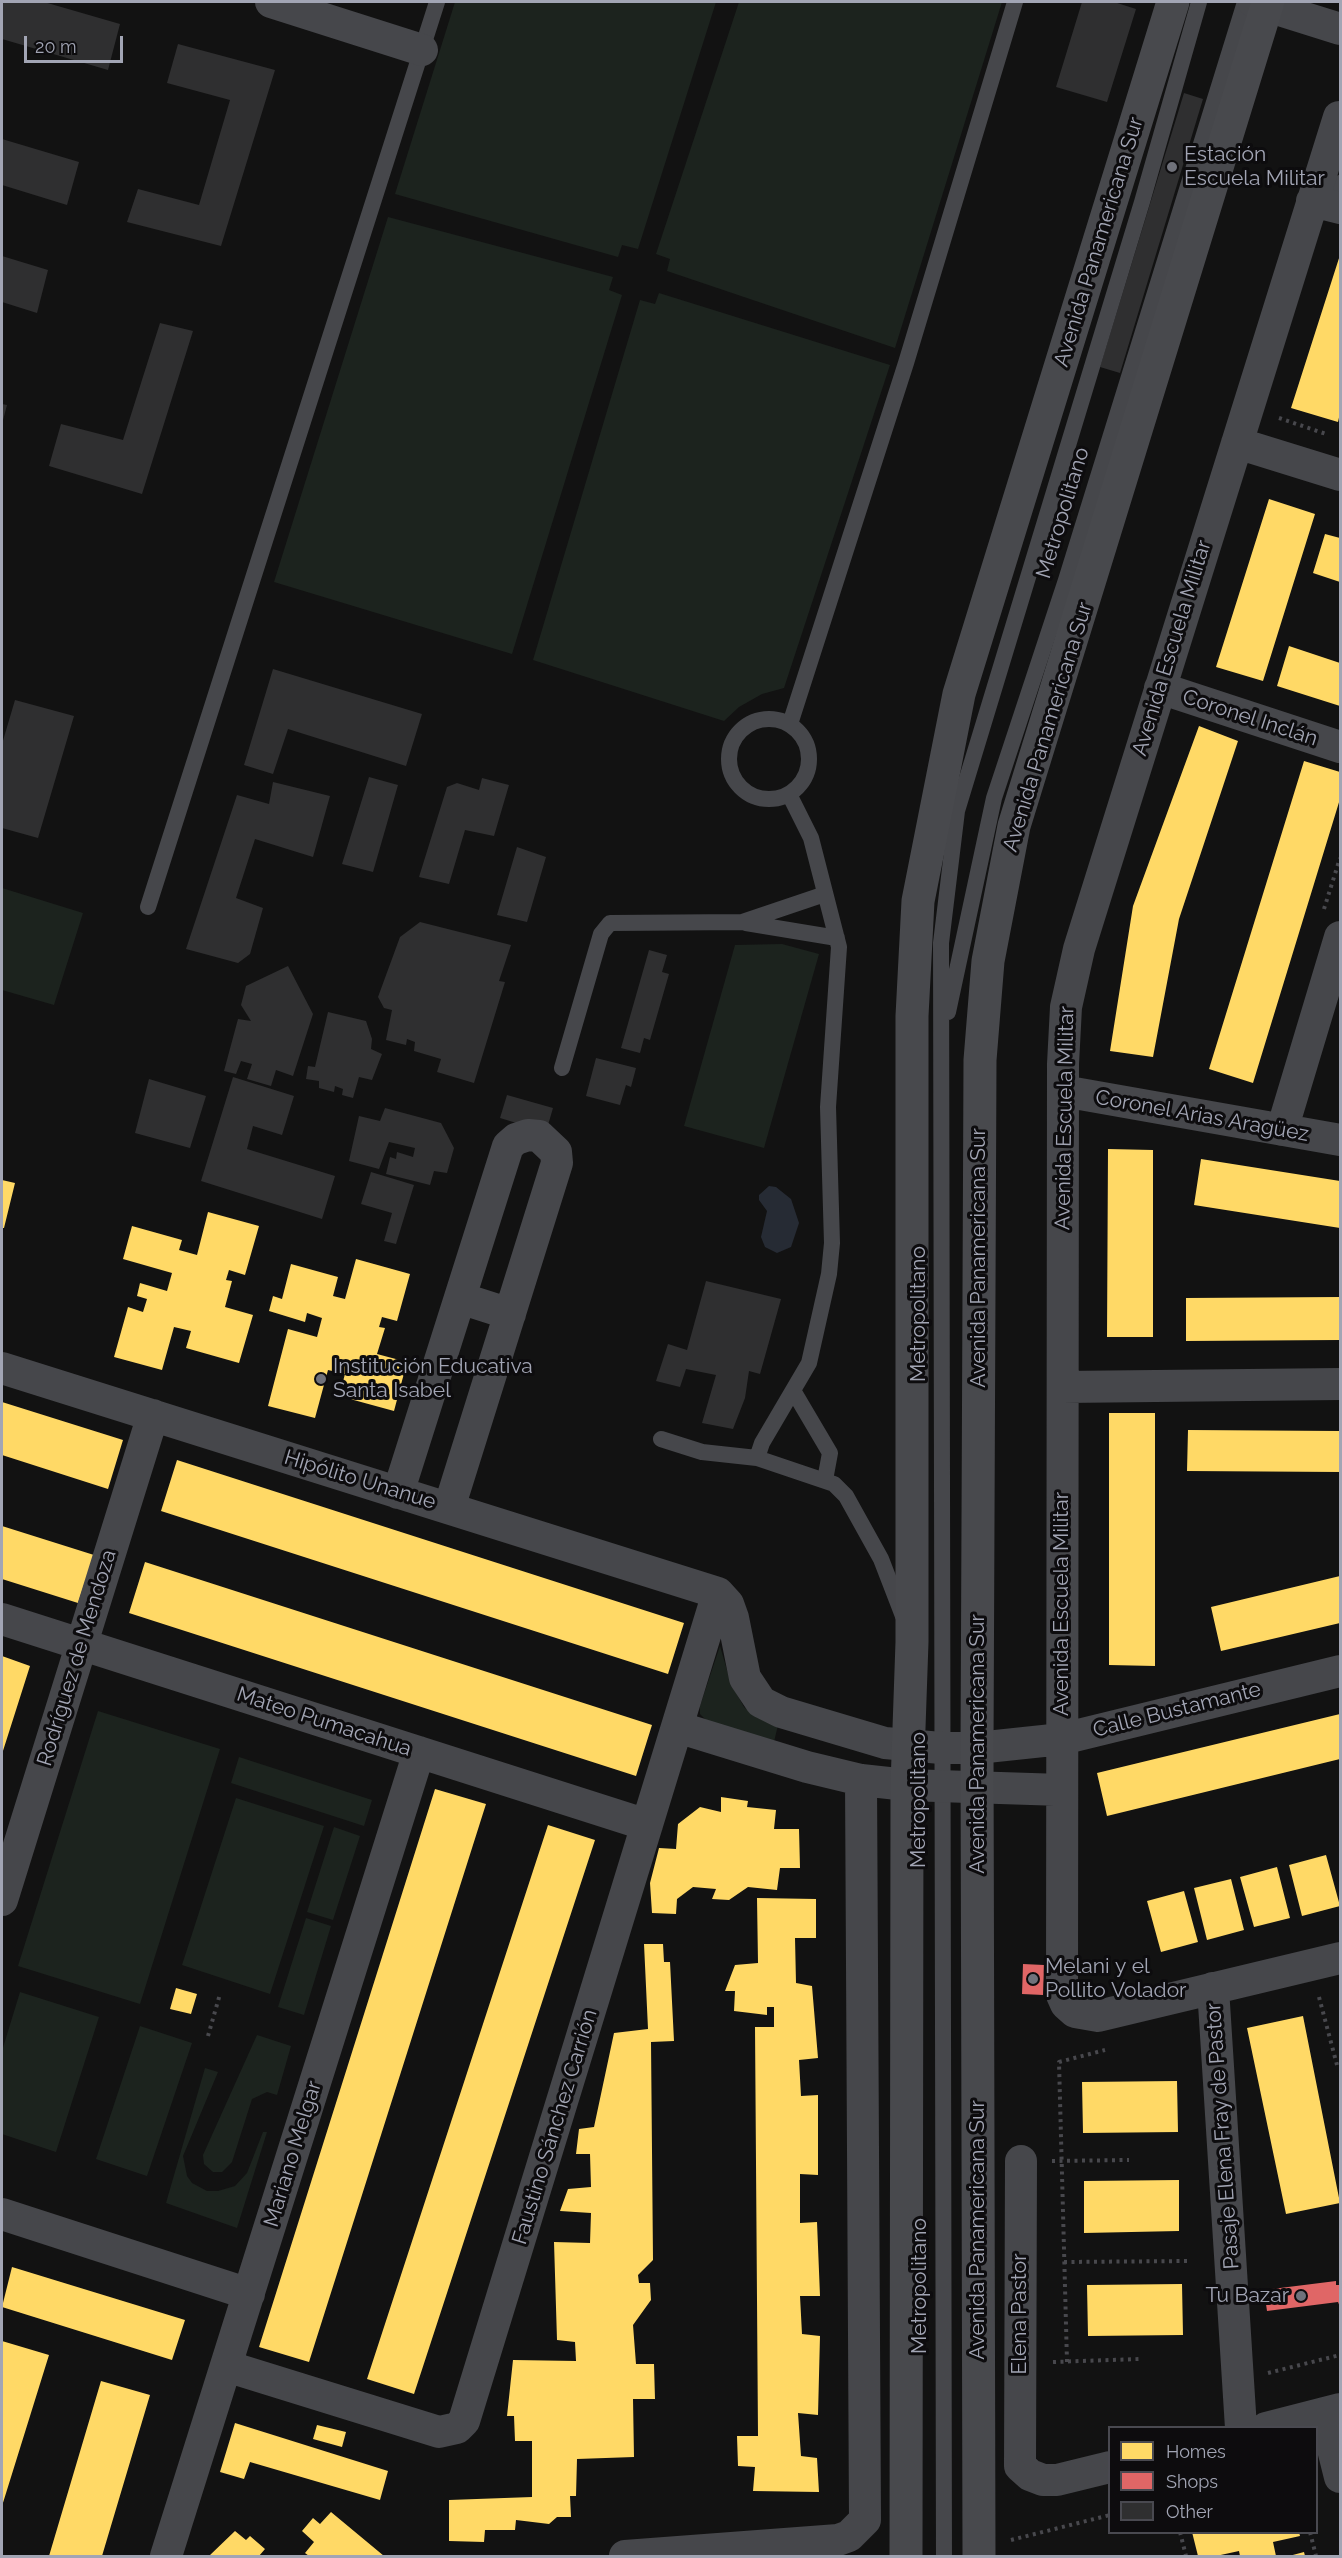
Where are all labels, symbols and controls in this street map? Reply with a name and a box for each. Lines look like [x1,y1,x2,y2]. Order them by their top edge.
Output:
scale bar [27,24,126,62]
text: 20 m [35,36,77,57]
street label: Avenida Panamericana Sur [1049,114,1149,370]
place label: Estación Escuela Militar [1184,142,1325,192]
marker: Estación Escuela Militar [1165,160,1179,174]
street label: Metropolitano [1031,444,1095,582]
street label: Avenida Escuela Militar [1127,537,1217,759]
street label: Avenida Panamericana Sur [998,599,1098,855]
street label: Coronel Inclán [1179,684,1321,752]
street label: Avenida Escuela Militar [1050,1006,1080,1230]
street label: Coronel Arias Aragüez [1093,1085,1311,1147]
street label: Avenida Panamericana Sur [966,1128,992,1388]
street label: Metropolitano [906,1246,932,1382]
place label: Institución Educativa Santa Isabel [333,1354,533,1404]
marker: Institución Educativa Santa Isabel [314,1372,328,1386]
street label: Hipólito Unanue [281,1445,439,1515]
street label: Avenida Escuela Militar [1049,1492,1075,1716]
street label: Rodríguez de Mendoza [32,1547,122,1769]
street label: Avenida Panamericana Sur [965,1614,991,1874]
street label: Calle Bustamante [1090,1677,1264,1743]
street label: Mateo Pumacahua [234,1682,414,1762]
street label: Metropolitano [906,1732,932,1868]
place label: Melani y el Pollito Volador [1045,1954,1186,2004]
marker: Melani y el Pollito Volador [1026,1972,1040,1986]
street label: Pasaje Elena Fray de Pastor [1201,2002,1245,2270]
street label: Faustino Sánchez Carrión [507,2006,603,2248]
street label: Mariano Melgar [259,2078,327,2230]
street label: Avenida Panamericana Sur [965,2100,991,2360]
street label: Metropolitano [907,2218,933,2354]
street label: Elena Pastor [1007,2253,1033,2375]
place label: Tu Bazar [1206,2283,1289,2309]
marker: Tu Bazar [1294,2289,1308,2303]
legend [1108,2426,1318,2534]
text: Homes [1166,2441,1226,2462]
text: Shops [1166,2471,1218,2492]
text: Other [1166,2501,1213,2522]

